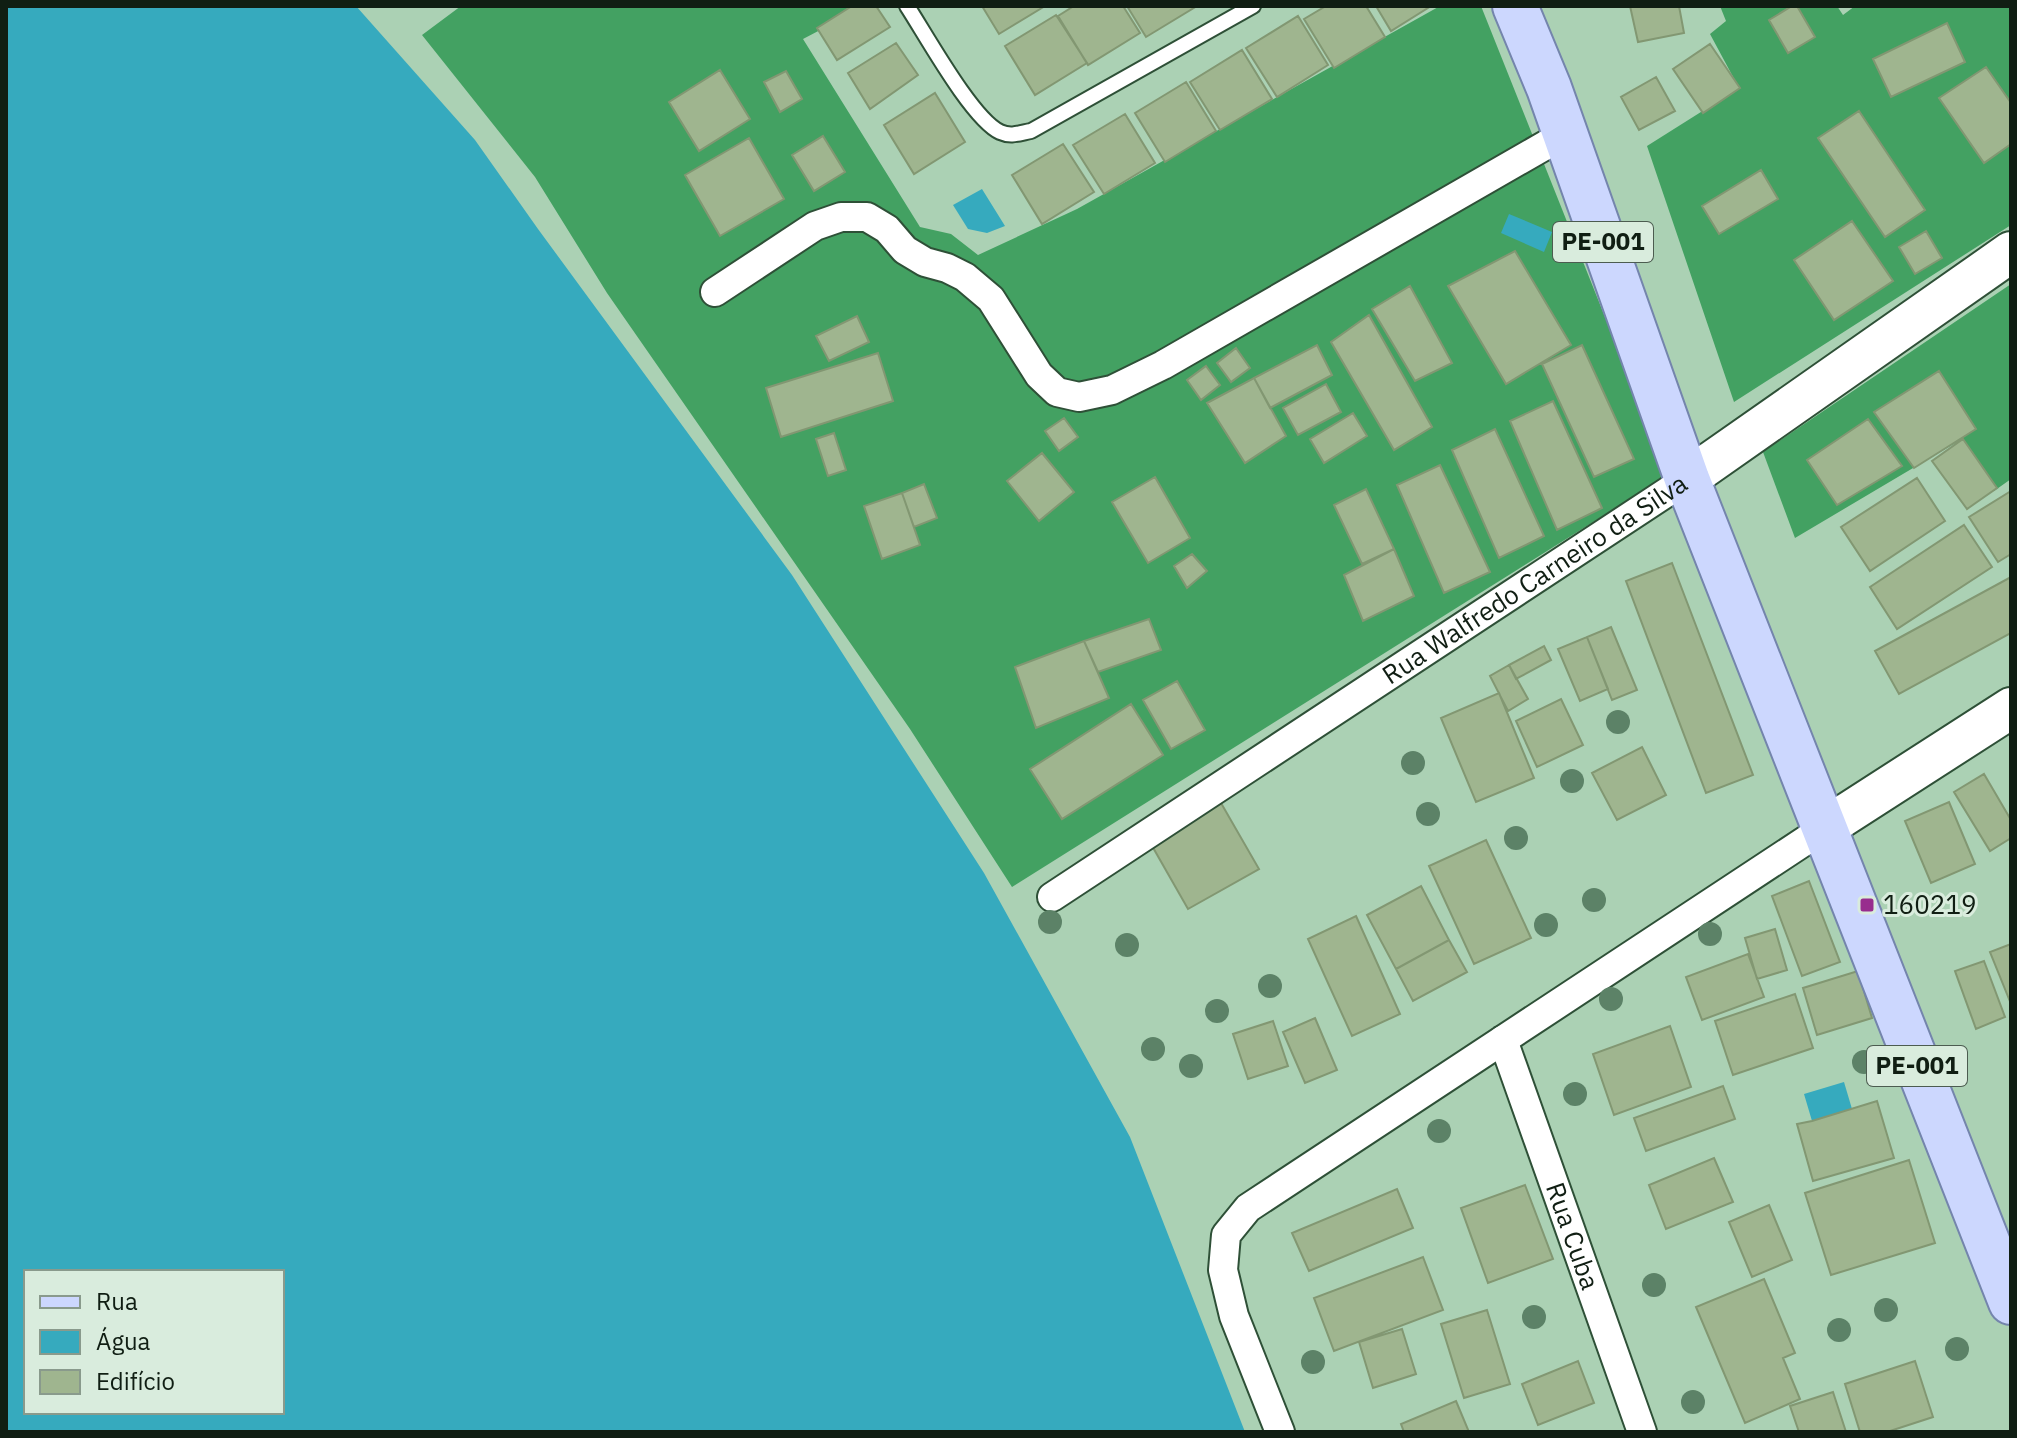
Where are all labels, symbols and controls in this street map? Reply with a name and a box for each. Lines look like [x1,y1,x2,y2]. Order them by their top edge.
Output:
road number: PE-001 [1553,222,1653,262]
street label: Rua Walfredo Carneiro da Silva [1375,466,1693,691]
place label: 160219 [1883,887,1977,921]
marker: 160219 [1858,896,1876,914]
road number: PE-001 [1867,1046,1967,1086]
street label: Rua Cuba [1539,1178,1608,1294]
legend [24,1270,284,1414]
text: Rua [96,1285,138,1317]
text: Água [96,1325,151,1357]
text: Edifício [96,1365,175,1397]

